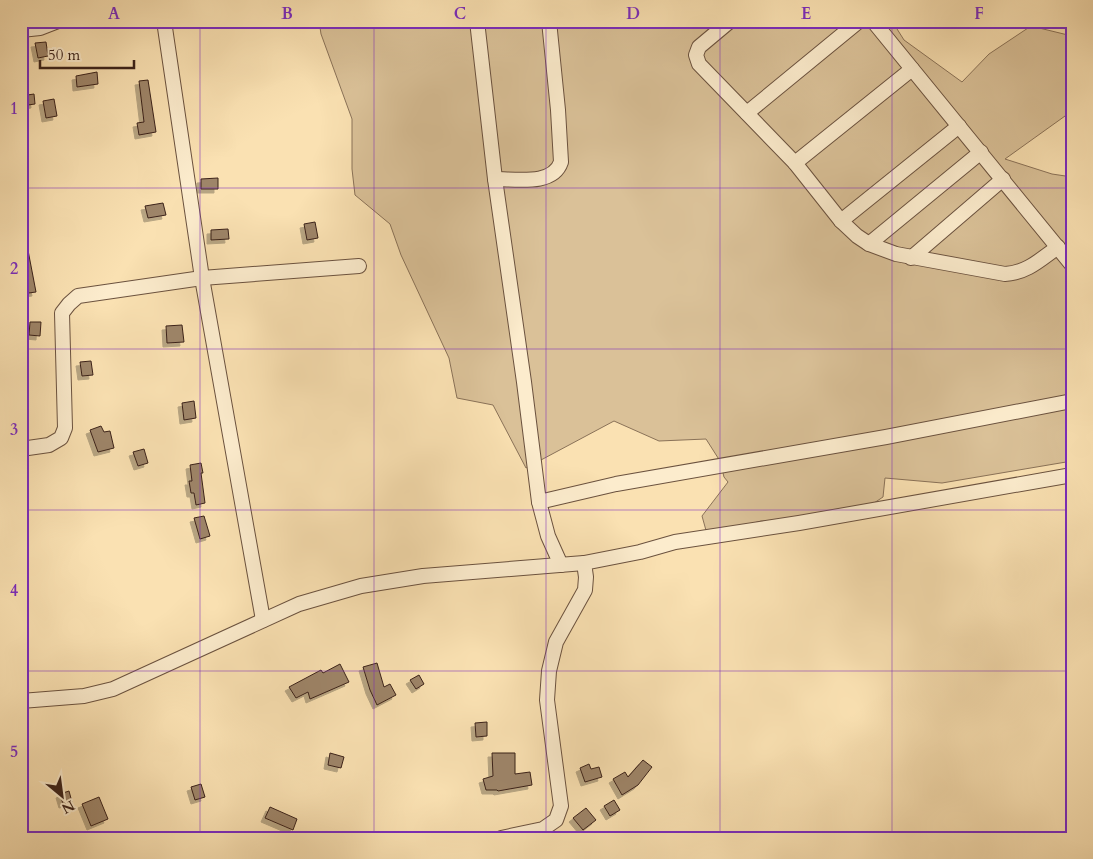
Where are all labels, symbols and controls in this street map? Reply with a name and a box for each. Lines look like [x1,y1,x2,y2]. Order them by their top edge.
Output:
text: A [108,3,120,25]
text: B [281,3,293,25]
text: C [454,3,466,25]
text: D [626,3,640,25]
text: E [801,3,811,25]
text: F [974,3,984,25]
scale bar [40,38,134,70]
text: 50 m [48,45,80,65]
text: 1 [10,98,18,120]
text: 2 [10,258,18,280]
text: 3 [10,419,18,441]
text: 4 [10,580,18,602]
text: 5 [10,741,18,763]
north arrow [38,772,88,822]
text: N [58,796,78,818]

